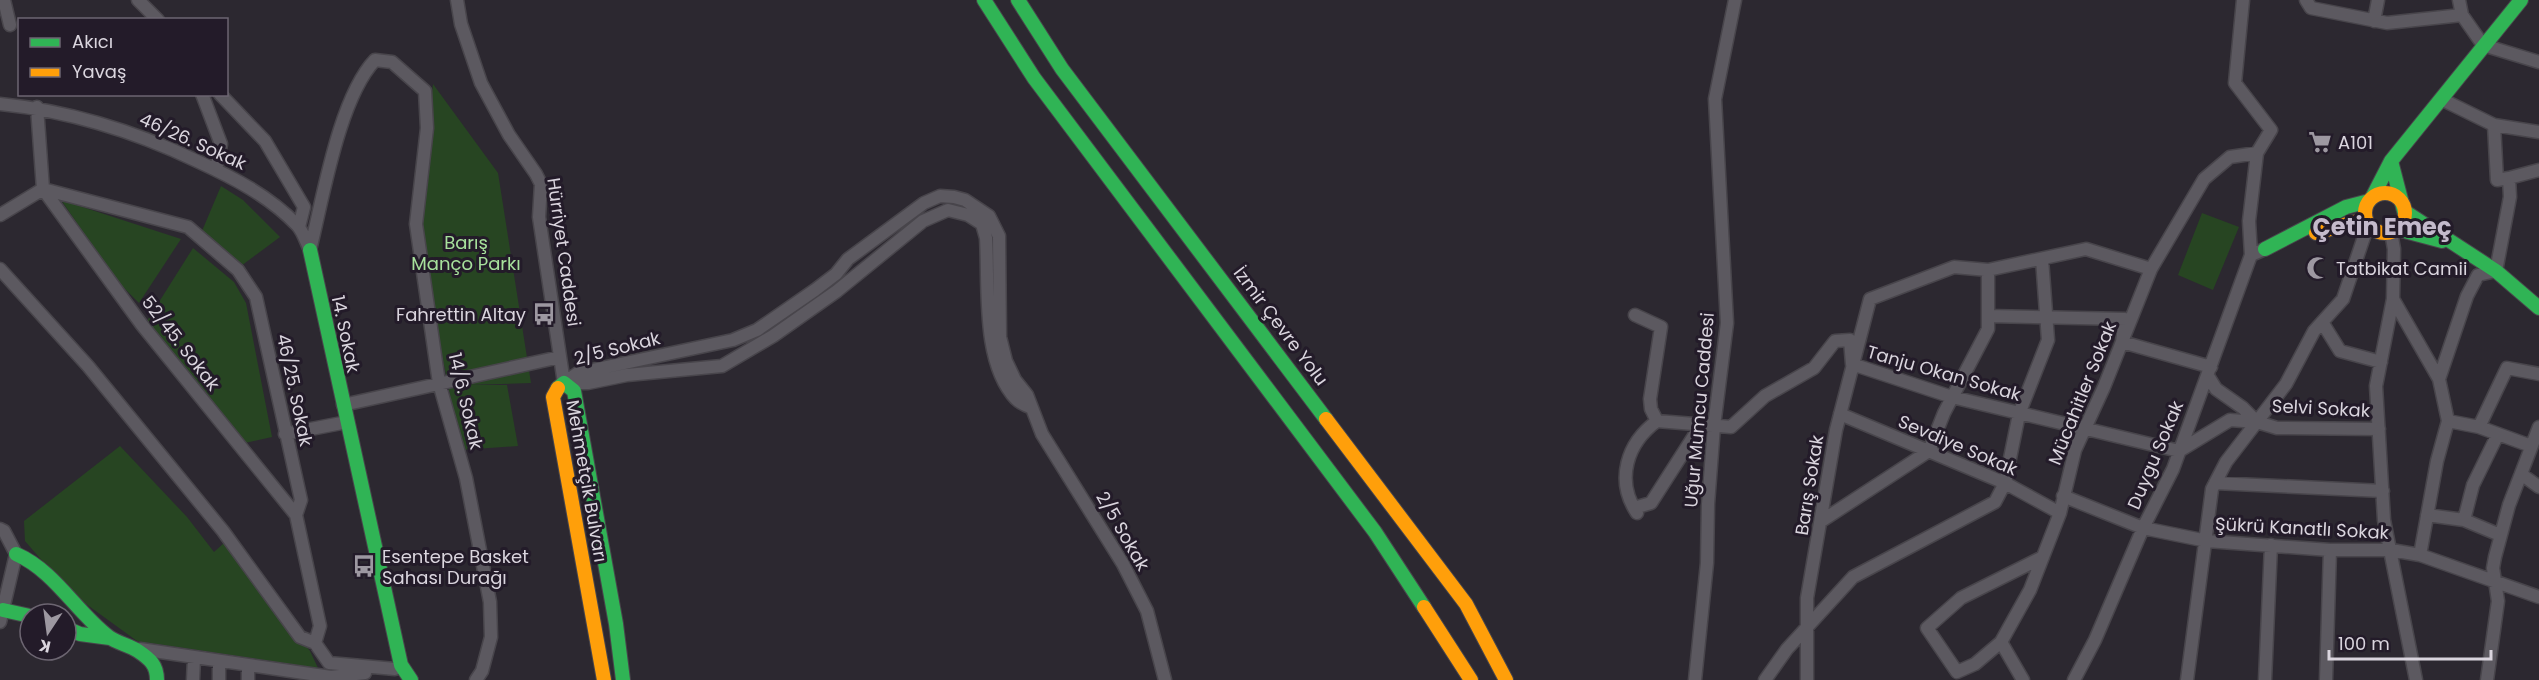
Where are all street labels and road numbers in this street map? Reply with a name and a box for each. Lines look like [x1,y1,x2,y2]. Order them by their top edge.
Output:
street label: 46/26. Sokak [136,106,251,176]
street label: Hürriyet Caddesi [541,176,587,328]
street label: İzmir Çevre Yolu [1228,261,1334,391]
street label: 52/45. Sokak [136,290,226,396]
street label: 14. Sokak [326,293,367,376]
street label: Uğur Mumcu Caddesi [1678,312,1720,508]
street label: Mücahitler Sokak [2042,317,2122,468]
street label: 2/5 Sokak [571,325,663,371]
street label: 46/25. Sokak [271,331,319,449]
street label: Tanju Okan Sokak [1864,339,2025,407]
street label: 14/6. Sokak [443,350,489,452]
street label: Selvi Sokak [2271,393,2371,423]
street label: Duygu Sokak [2121,396,2189,513]
street label: Mehmetçik Bulvarı [560,398,614,564]
street label: Sevdiye Sokak [1895,409,2022,482]
street label: Barış Sokak [1789,432,1829,537]
street label: 2/5 Sokak [1090,487,1156,576]
street label: Şükrü Kanatlı Sokak [2214,511,2390,545]

